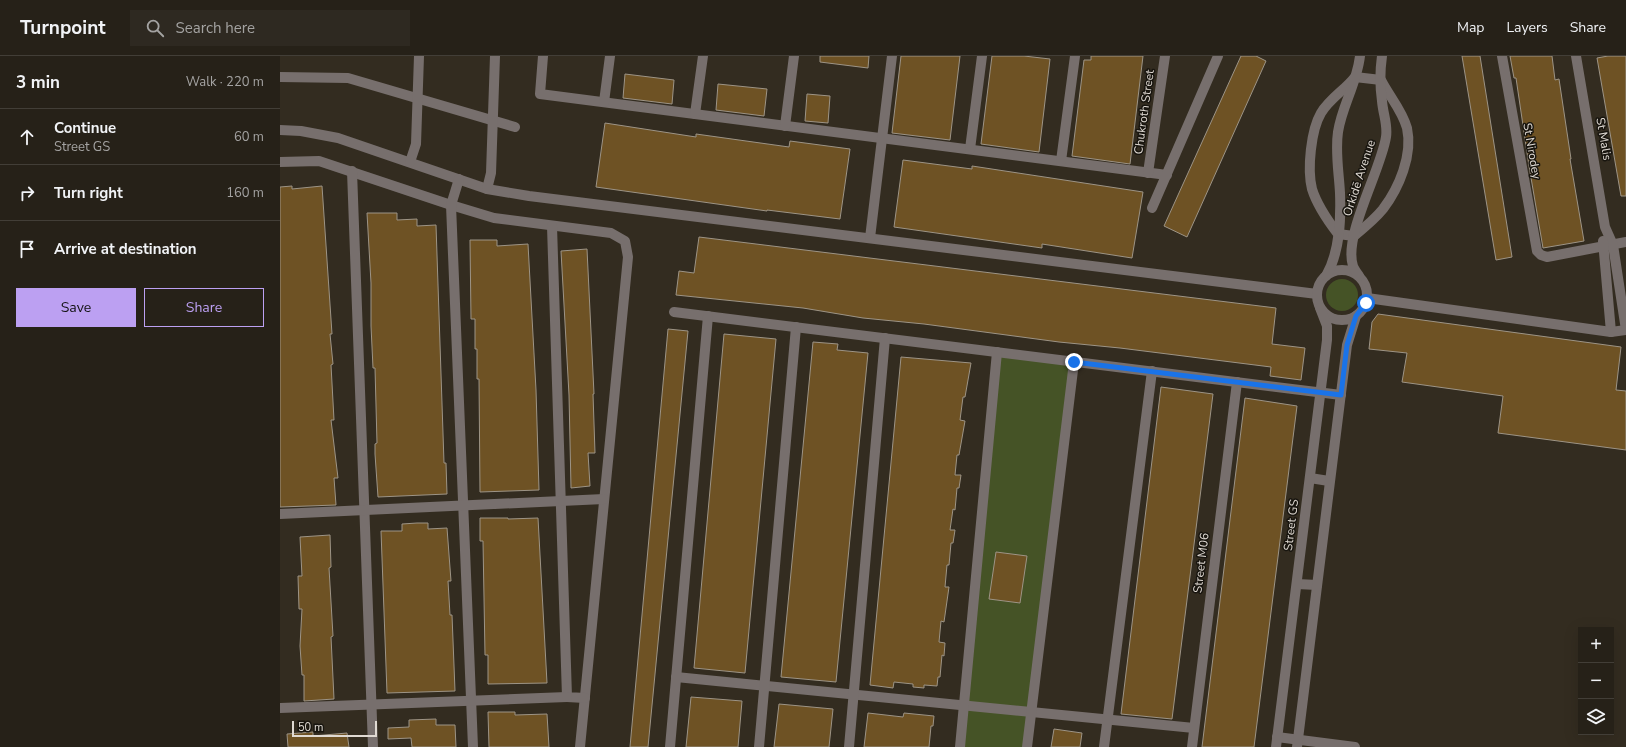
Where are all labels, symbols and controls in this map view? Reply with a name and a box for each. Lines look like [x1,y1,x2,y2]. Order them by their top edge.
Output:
search box [130,10,410,46]
text: Turnpoint [20,15,106,41]
icon: search [144,17,166,39]
text: Search here [176,18,255,38]
text: Map [1457,18,1484,37]
text: Layers [1506,18,1548,37]
text: Share [1570,18,1606,37]
street label: Chukroth Street [1130,68,1158,155]
text: 3 min [16,71,60,94]
text: Walk · 220 m [186,73,264,91]
street label: St Malis [1592,116,1616,162]
text: Continue [54,118,116,138]
street label: St Nirodey [1519,122,1545,181]
icon: ahead [16,126,38,148]
text: 60 m [234,128,264,146]
text: Street GS [54,138,110,156]
street label: Orkidē Avenue [1339,138,1379,218]
icon: right [16,182,38,204]
text: Turn right [54,183,123,203]
text: 160 m [226,184,264,202]
icon: arrive [16,238,38,260]
text: Arrive at destination [54,239,197,259]
button: Save [16,288,136,327]
button: Share [144,288,264,327]
route start [1357,294,1375,312]
route end [1065,353,1083,371]
street label: Street GS [1280,498,1302,552]
street label: Street M06 [1189,532,1213,594]
map controls [1578,627,1614,735]
button: + [1578,627,1614,663]
button: − [1578,663,1614,699]
button: layers [1578,699,1614,735]
scale bar [292,719,377,738]
text: 50 m [298,720,323,735]

